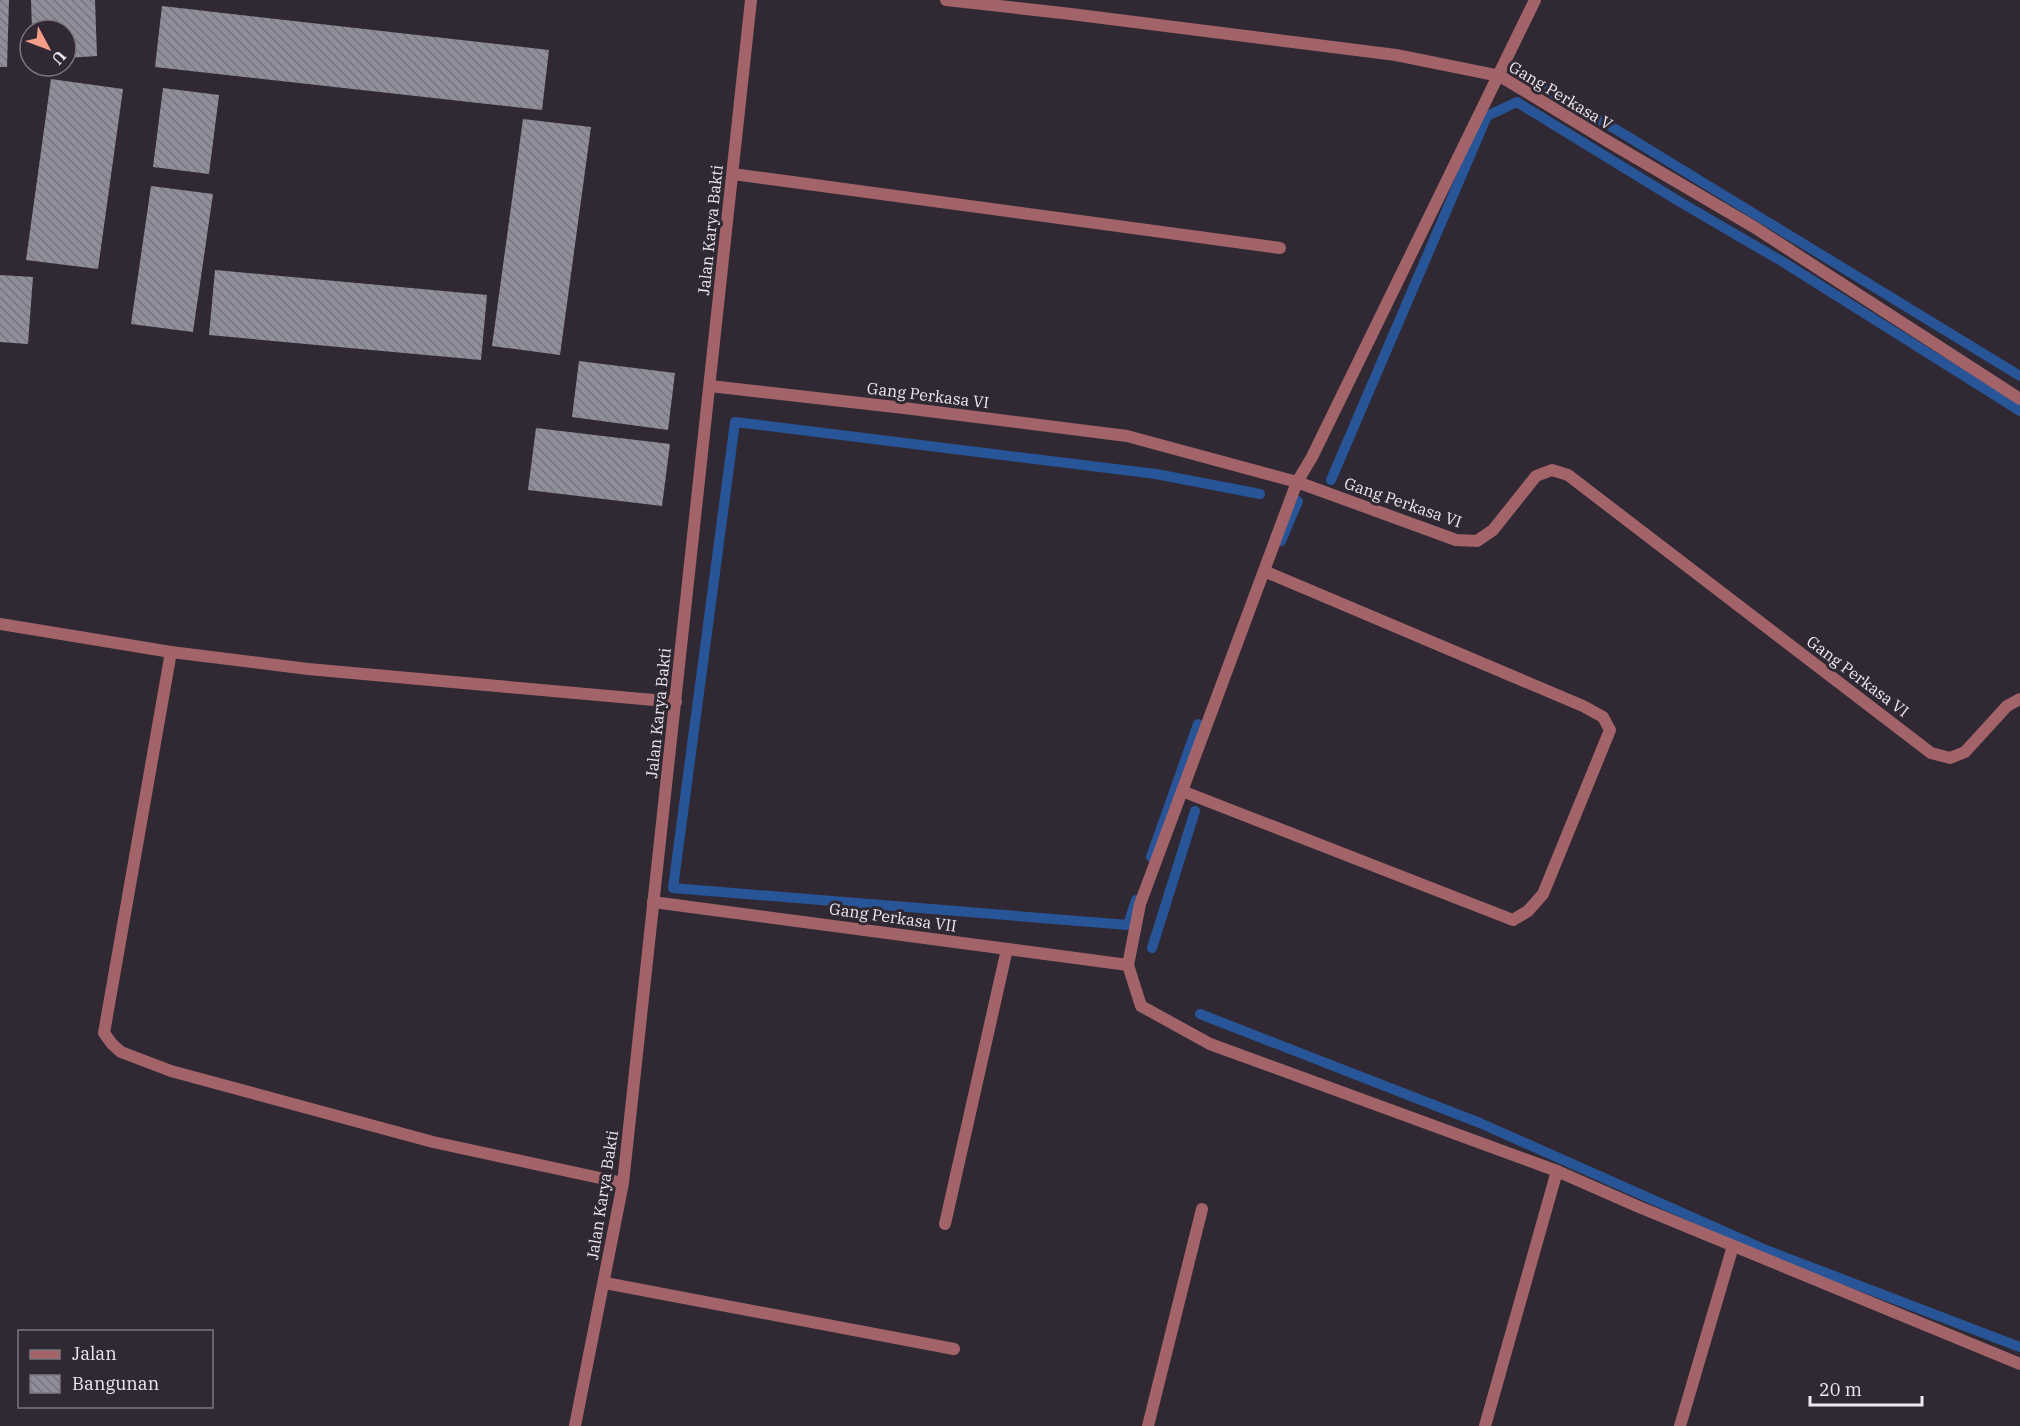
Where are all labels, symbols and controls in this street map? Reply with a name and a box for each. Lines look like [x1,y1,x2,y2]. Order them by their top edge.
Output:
north arrow [18,18,78,78]
text: U [48,47,71,69]
street label: Gang Perkasa V [1506,56,1617,134]
street label: Jalan Karya Bakti [693,164,727,296]
street label: Gang Perkasa VI [866,378,990,412]
street label: Gang Perkasa VI [1342,473,1464,531]
street label: Gang Perkasa VI [1803,631,1913,721]
street label: Jalan Karya Bakti [641,647,675,779]
street label: Gang Perkasa VII [828,898,958,936]
street label: Jalan Karya Bakti [582,1129,622,1261]
legend [18,1330,213,1408]
text: Jalan [72,1342,117,1365]
scale bar [1810,1369,1922,1407]
text: Bangunan [72,1372,159,1395]
text: 20 m [1819,1378,1862,1401]

